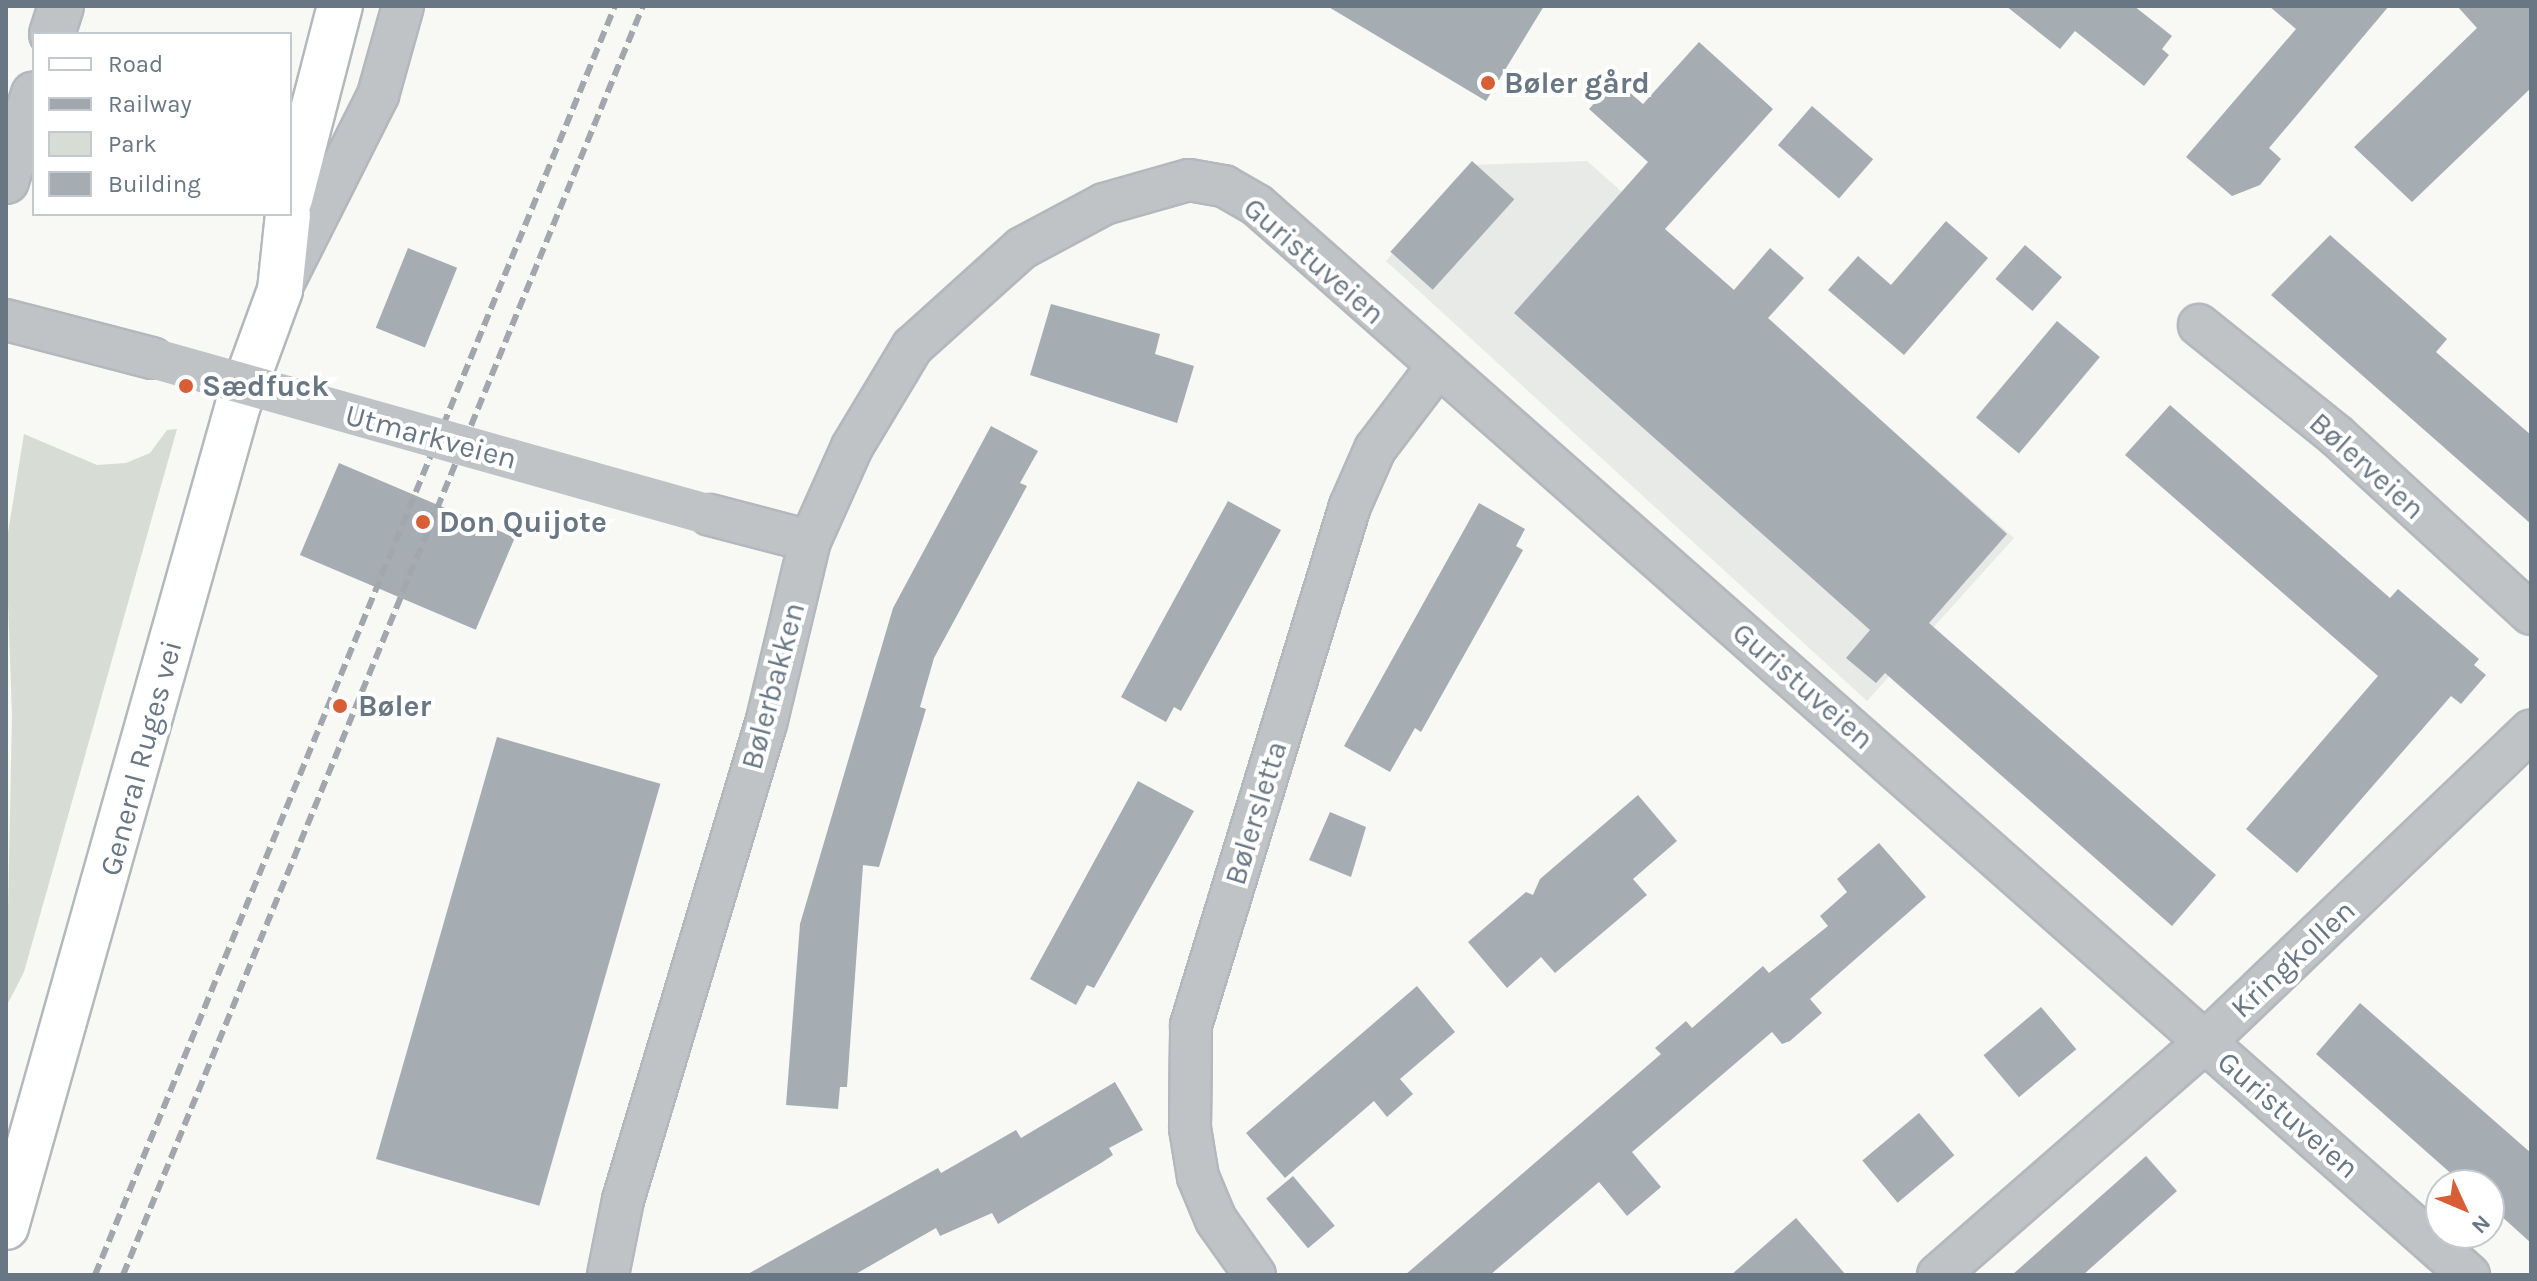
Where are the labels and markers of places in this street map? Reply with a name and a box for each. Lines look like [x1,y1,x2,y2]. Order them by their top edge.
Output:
place label: Bøler gård [1504,65,1650,101]
marker: Bøler gård [1479,74,1497,92]
place label: Sædfuck [202,368,329,404]
marker: Sædfuck [177,377,195,395]
place label: Don Quijote [439,504,607,540]
marker: Don Quijote [414,513,432,531]
place label: Bøler [358,688,431,724]
marker: Bøler [329,695,351,717]

